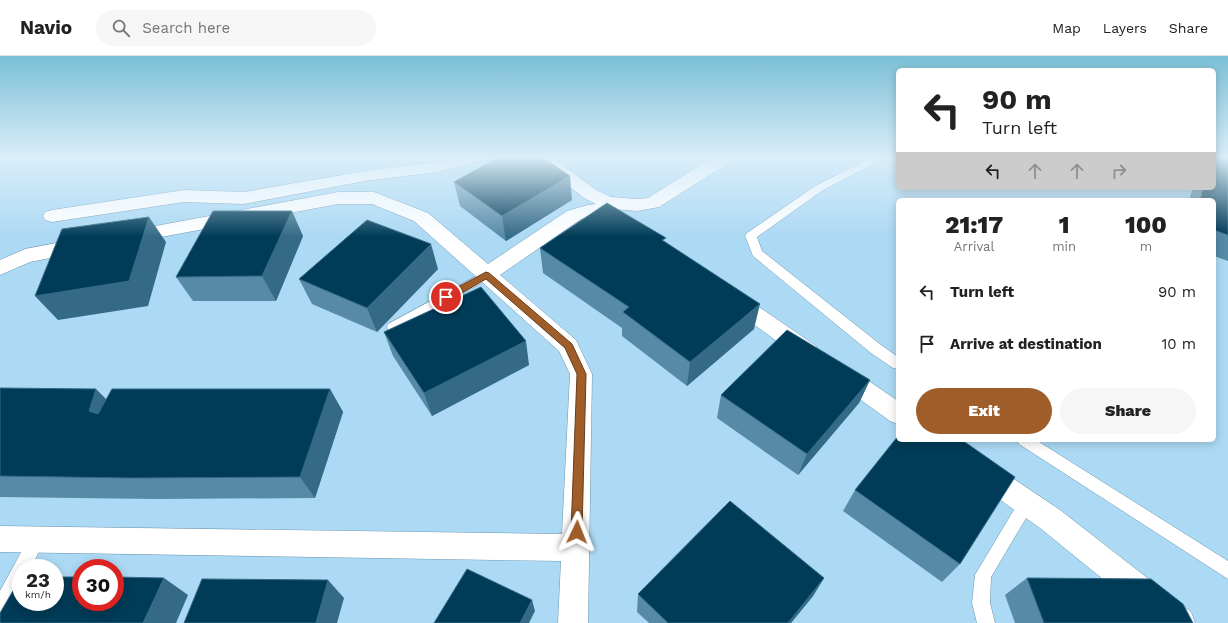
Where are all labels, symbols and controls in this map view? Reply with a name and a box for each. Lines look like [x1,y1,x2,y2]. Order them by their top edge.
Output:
search box [96,10,376,46]
text: Navio [20,16,72,39]
icon: search [110,17,132,39]
text: Search here [142,19,230,37]
text: Map [1052,20,1081,36]
text: Layers [1103,20,1147,36]
text: Share [1169,20,1208,36]
text: 90 m [982,83,1052,116]
icon: left [916,84,968,136]
text: Turn left [982,117,1057,138]
icon: left [982,160,1004,182]
icon: ahead [1024,160,1046,182]
icon: ahead [1066,160,1088,182]
icon: right [1108,160,1130,182]
text: 21:17 [945,211,1003,239]
text: 1 [1059,211,1069,239]
text: 100 [1125,211,1167,239]
text: Arrival [954,239,994,254]
text: min [1052,239,1076,254]
text: m [1140,239,1152,254]
pin [429,280,463,314]
icon: left [916,281,938,303]
text: Turn left [950,283,1014,301]
text: 90 m [1158,283,1196,301]
icon: arrive [435,286,457,308]
icon: arrive [916,333,938,355]
text: Arrive at destination [950,335,1102,353]
text: 10 m [1161,335,1196,353]
button: Exit [916,388,1052,434]
button: Share [1060,388,1196,434]
position arrow [556,511,598,553]
speed limit sign: 30 [72,559,124,611]
text: 23 [26,568,50,592]
text: km/h [25,589,51,600]

